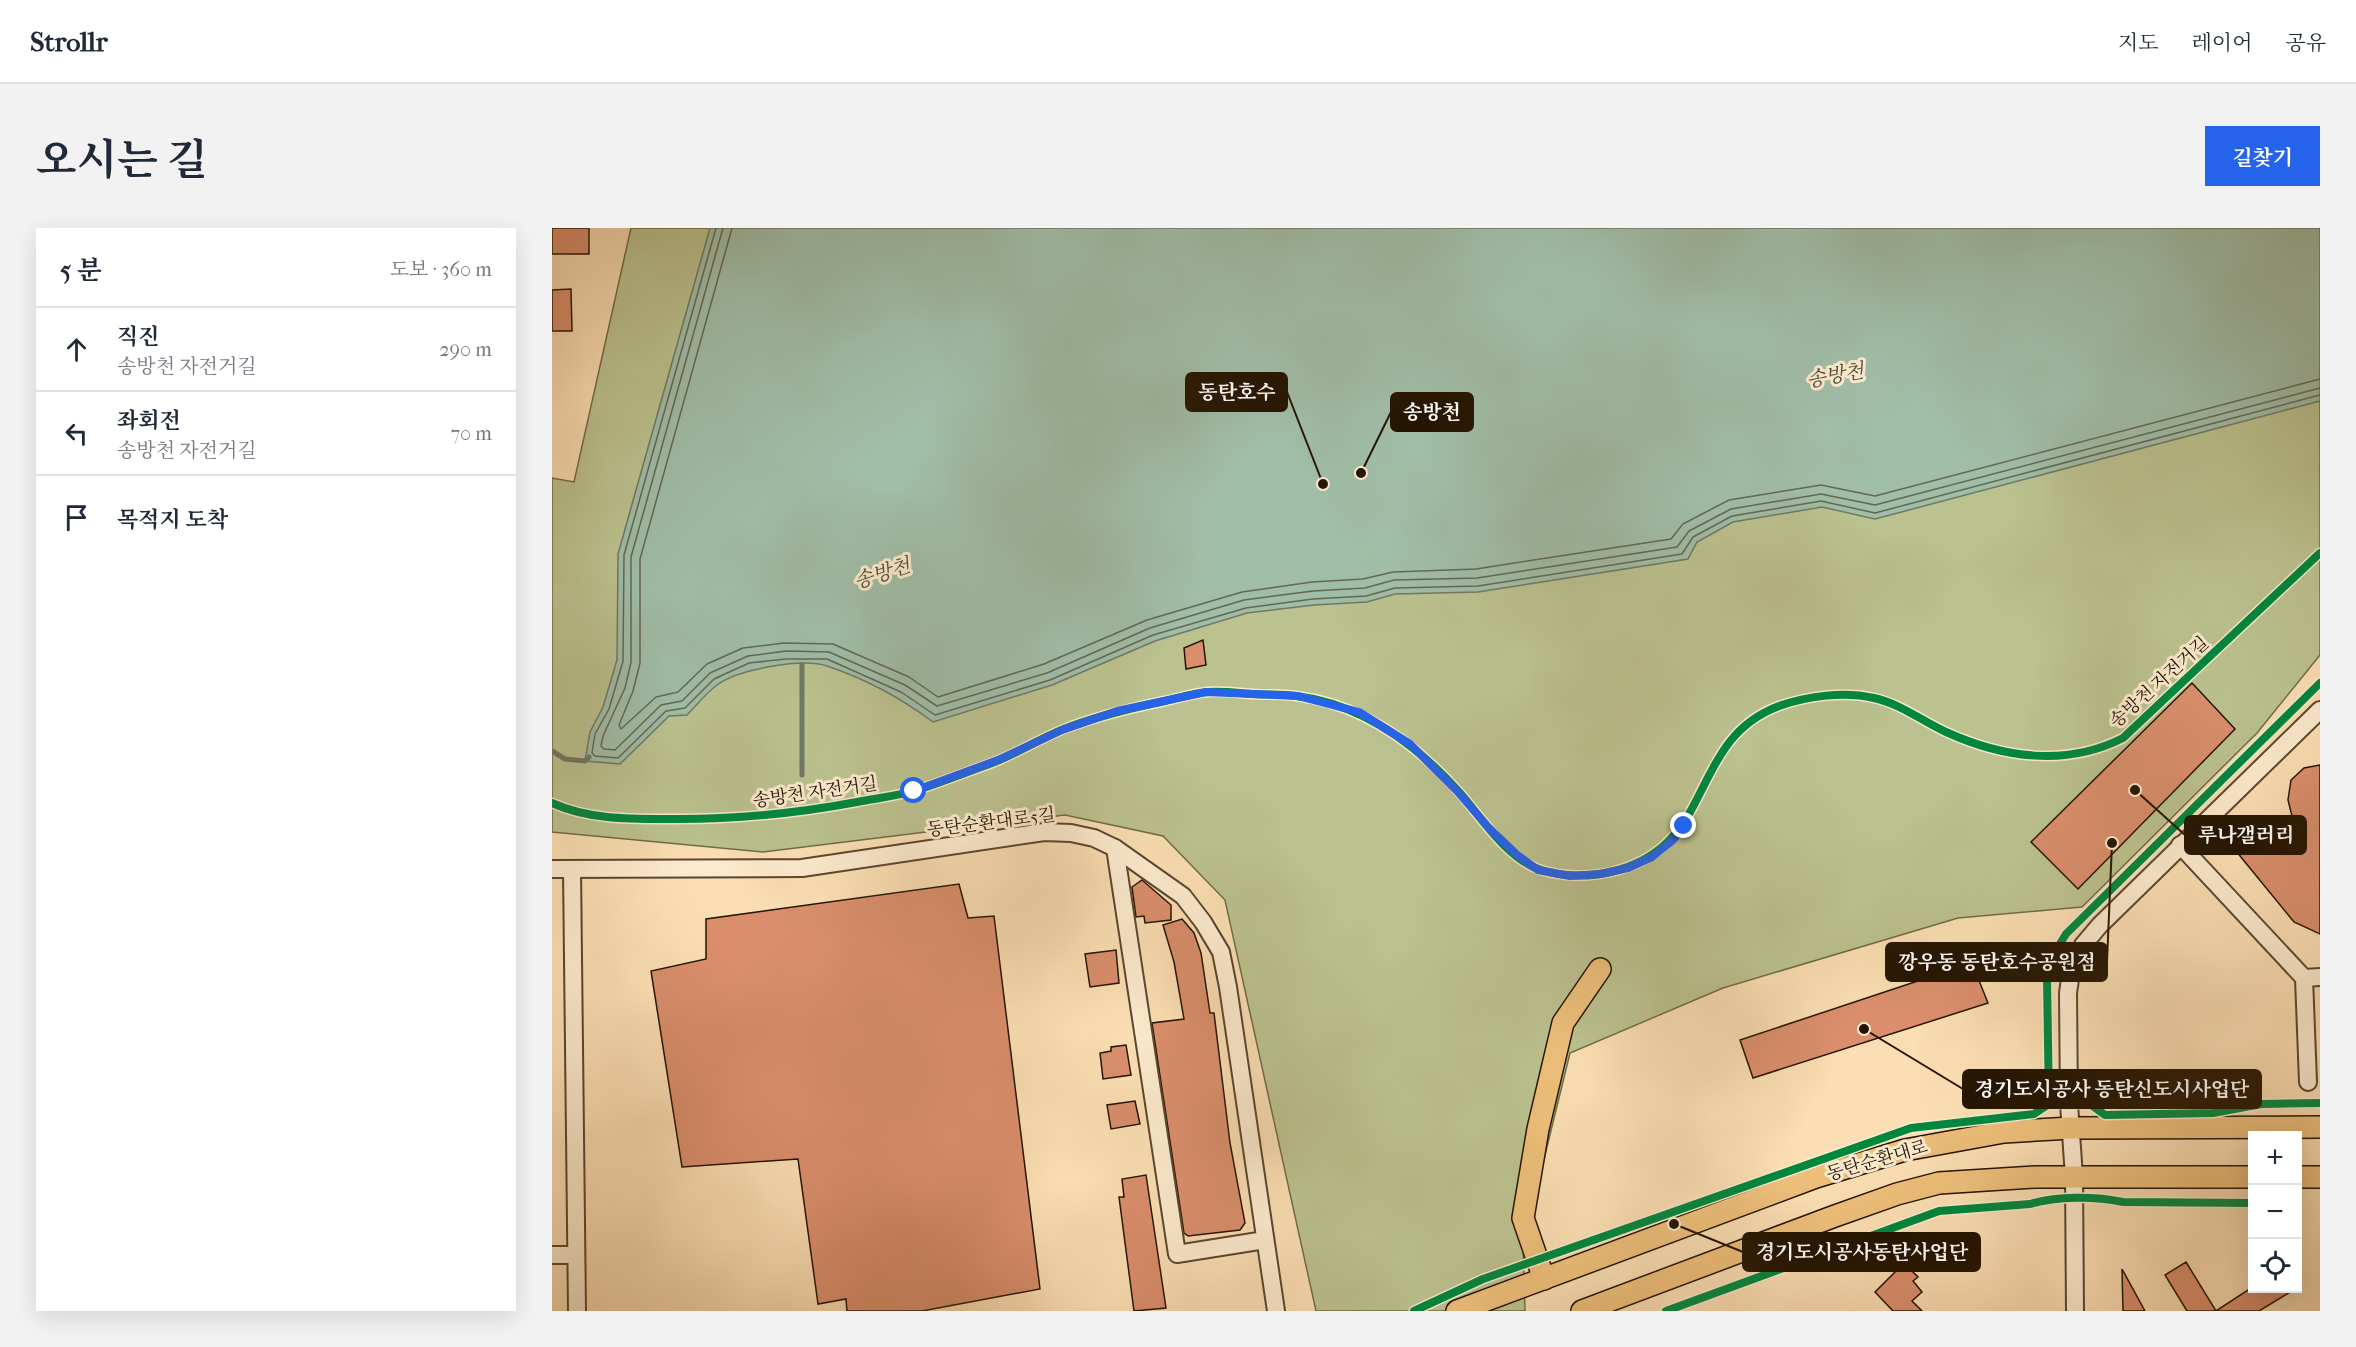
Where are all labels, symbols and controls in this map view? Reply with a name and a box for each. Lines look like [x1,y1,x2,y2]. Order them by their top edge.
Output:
text: Strollr [30,25,108,58]
text: 지도 [2118,31,2159,55]
text: 레이어 [2192,31,2252,55]
text: 공유 [2285,31,2326,55]
button: 길찾기 [2205,126,2320,186]
text: 오시는 길 [36,136,207,185]
text: 5 분 [60,255,102,286]
text: 도보 · 360 m [390,258,492,281]
text: 직진 [117,324,160,350]
icon: ahead [60,333,93,366]
text: 290 m [439,338,492,361]
text: 송방천 자전거길 [117,355,257,378]
water label: 송방천 [1805,359,1867,392]
callout: 동탄호수 [1186,373,1287,411]
text: 동탄호수 [1198,381,1276,404]
callout: 송방천 [1391,393,1473,431]
text: 송방천 [1403,401,1461,424]
text: 좌회전 [117,408,181,434]
icon: left [60,417,93,450]
text: 70 m [450,422,492,445]
text: 송방천 자전거길 [117,439,257,462]
icon: arrive [60,501,93,534]
text: 목적지 도착 [117,507,228,533]
water label: 송방천 [851,553,915,593]
street label: 송방천 자전거길 [2106,633,2213,732]
street label: 송방천 자전거길 [751,773,879,812]
route start [900,777,926,803]
street label: 동탄순환대로5길 [926,804,1057,841]
route end [1670,812,1696,838]
callout: 루나갤러리 [2185,816,2306,854]
text: 루나갤러리 [2198,824,2294,847]
callout: 깡우동 동탄호수공원점 [1886,943,2107,981]
text: 깡우동 동탄호수공원점 [1898,951,2096,974]
callout: 경기도시공사 동탄신도시사업단 [1963,1070,2261,1108]
text: 경기도시공사 동탄신도시사업단 [1975,1078,2250,1101]
map controls [2248,1131,2302,1293]
button: + [2248,1131,2302,1185]
street label: 동탄순환대로 [1824,1136,1930,1185]
button: − [2248,1185,2302,1239]
callout: 경기도시공사동탄사업단 [1743,1233,1980,1271]
button: locate [2248,1239,2302,1293]
text: 경기도시공사동탄사업단 [1756,1241,1969,1264]

